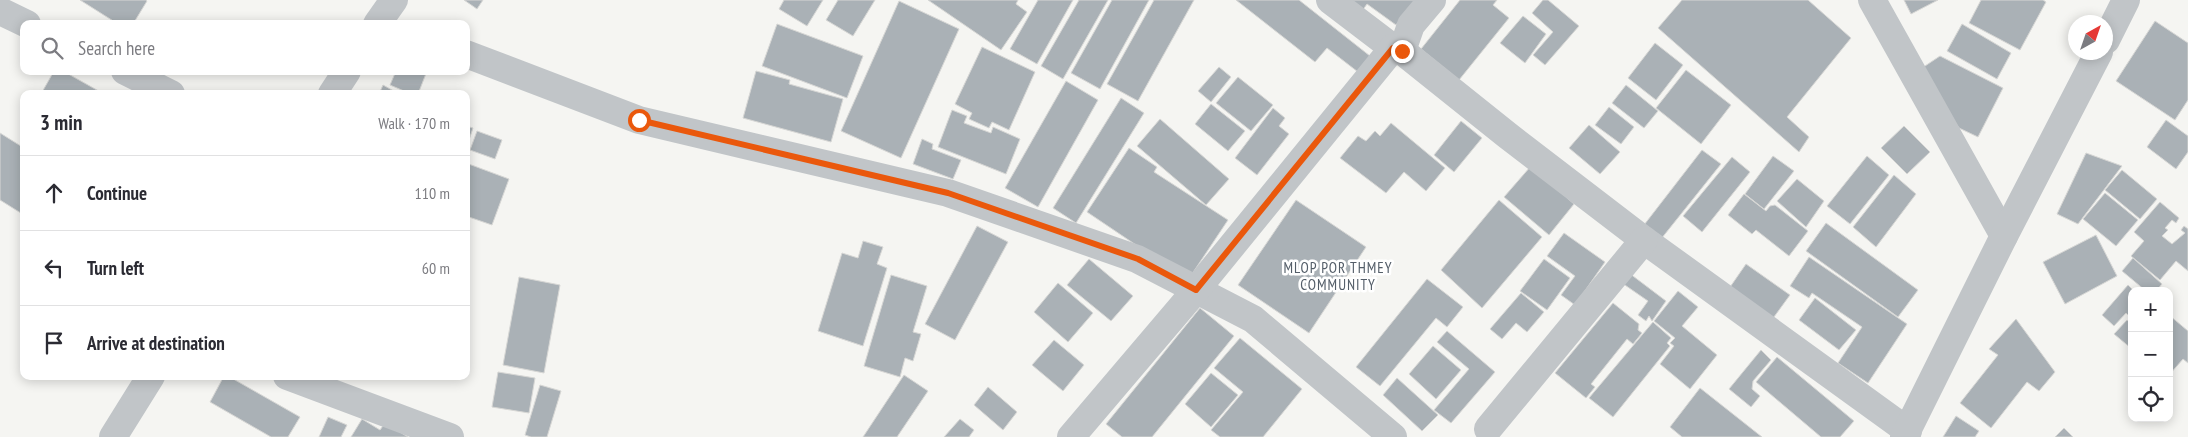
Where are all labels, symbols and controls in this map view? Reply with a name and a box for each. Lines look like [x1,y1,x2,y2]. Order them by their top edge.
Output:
north arrow [2068,15,2113,60]
search box [20,20,470,75]
icon: search [38,34,66,62]
text: Search here [78,36,155,60]
route end [1391,40,1414,63]
text: 3 min [40,109,82,136]
route start [628,109,651,132]
text: Walk · 170 m [378,113,450,133]
icon: ahead [40,179,68,207]
text: Continue [87,181,147,205]
text: 110 m [415,183,450,203]
icon: left [40,254,68,282]
text: Turn left [87,256,144,280]
text: 60 m [422,258,450,278]
district label: MLOP POR THMEY COMMUNITY [1284,258,1392,294]
map controls [2128,287,2173,422]
button: + [2128,287,2173,332]
icon: arrive [40,329,68,357]
text: Arrive at destination [87,331,225,355]
button: − [2128,332,2173,377]
button: locate [2128,377,2173,422]

